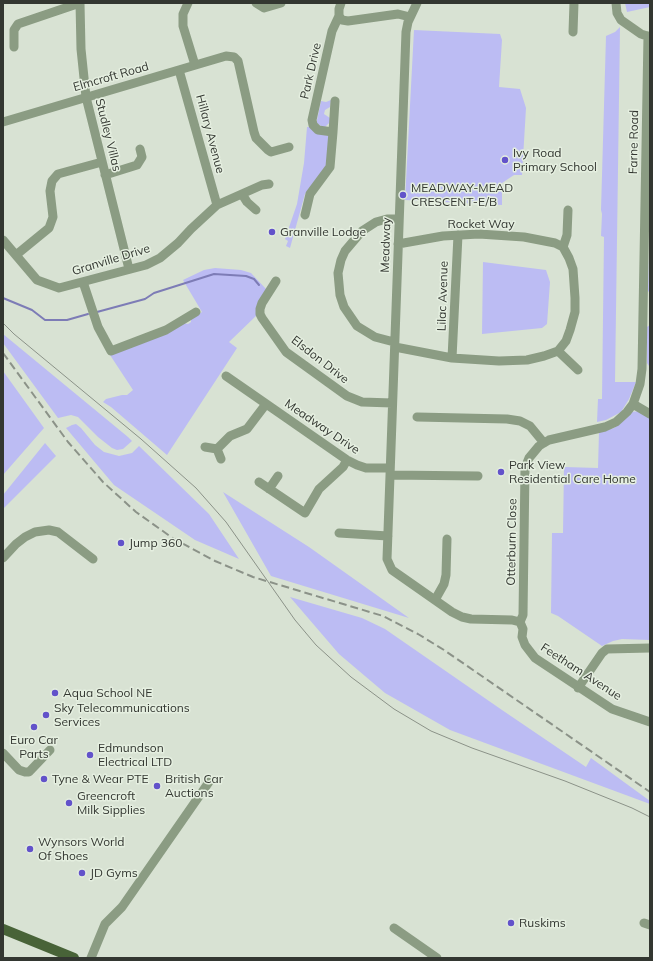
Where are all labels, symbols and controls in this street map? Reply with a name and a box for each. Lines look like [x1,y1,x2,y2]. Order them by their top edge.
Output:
street label: Park Drive [298,41,324,101]
street label: Elmcroft Road [72,59,150,95]
street label: Hillary Avenue [193,93,227,175]
street label: Studley Villas [92,97,124,173]
street label: Farne Road [626,110,642,174]
place label: Ivy Road Primary School [513,146,597,174]
marker: Ivy Road Primary School [500,155,510,165]
place label: MEADWAY-MEAD CRESCENT-E/B [411,181,513,209]
marker: MEADWAY-MEAD CRESCENT-E/B [398,190,408,200]
street label: Meadway [378,217,394,273]
street label: Rocket Way [447,217,515,231]
place label: Granville Lodge [280,225,366,239]
marker: Granville Lodge [267,227,277,237]
street label: Granville Drive [70,241,152,279]
street label: Lilac Avenue [435,261,451,331]
street label: Elsdon Drive [288,333,352,387]
street label: Meadway Drive [282,397,362,457]
place label: Park View Residential Care Home [509,458,636,486]
marker: Park View Residential Care Home [496,467,506,477]
street label: Otterburn Close [504,498,520,586]
place label: Jump 360 [129,536,182,550]
marker: Jump 360 [116,538,126,548]
street label: Feetham Avenue [538,641,624,703]
place label: Aqua School NE [63,686,152,700]
marker: Aqua School NE [50,688,60,698]
place label: Sky Telecommunications Services [54,701,190,729]
marker: Sky Telecommunications Services [41,710,51,720]
marker: Euro Car Parts [29,722,39,732]
place label: Euro Car Parts [10,733,58,761]
place label: Edmundson Electrical LTD [98,741,172,769]
marker: Edmundson Electrical LTD [85,750,95,760]
place label: Tyne & Wear PTE [52,772,148,786]
place label: British Car Auctions [165,772,223,800]
marker: Tyne & Wear PTE [39,774,49,784]
marker: British Car Auctions [152,781,162,791]
place label: Greencroft Milk Sipplies [77,789,145,817]
marker: Greencroft Milk Sipplies [64,798,74,808]
place label: Wynsors World Of Shoes [38,835,125,863]
marker: Wynsors World Of Shoes [25,844,35,854]
place label: JD Gyms [90,866,138,880]
marker: JD Gyms [77,868,87,878]
place label: Ruskims [519,916,566,930]
marker: Ruskims [506,918,516,928]

